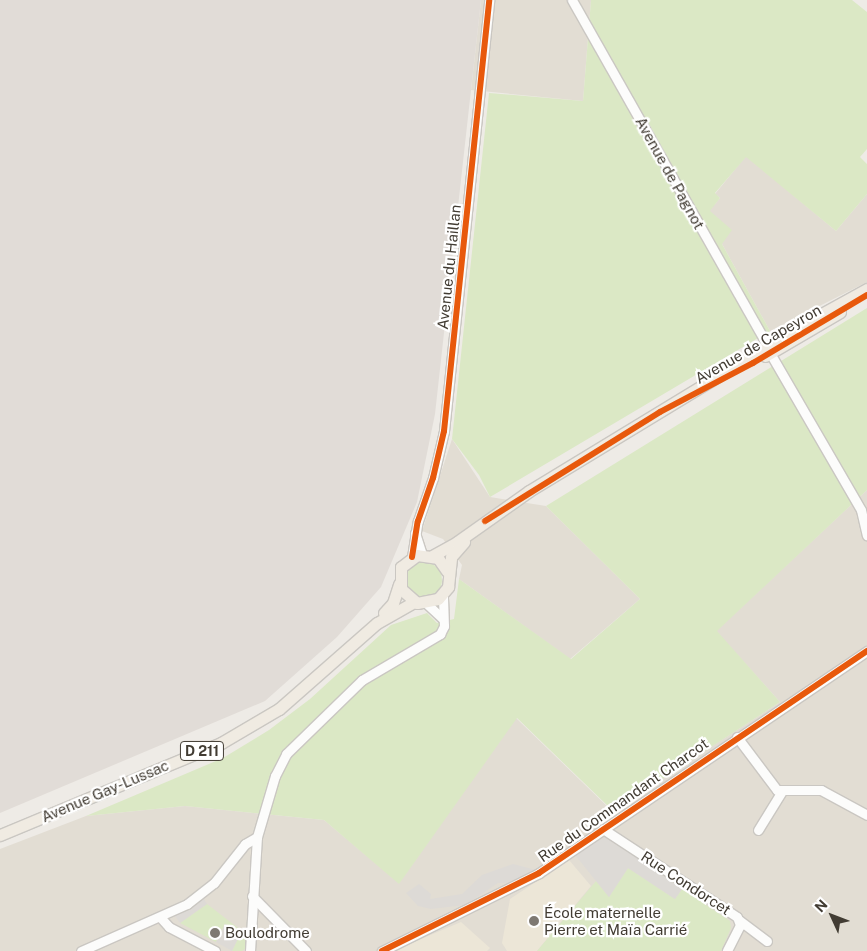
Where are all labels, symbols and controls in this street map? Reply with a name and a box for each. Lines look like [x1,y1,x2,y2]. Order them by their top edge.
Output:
street label: Avenue de Pagnot [632,114,708,232]
street label: Avenue du Haillan [433,204,465,330]
street label: Avenue de Capeyron [692,300,824,388]
street label: Rue du Commandant Charcot [534,734,712,866]
road number: D 211 [180,739,224,762]
street label: Avenue Gay-Lussac [39,756,171,826]
street label: Rue Condorcet [638,847,734,919]
north arrow [807,891,857,941]
text: N [811,896,831,915]
place label: École maternelle Pierre et Maïa Carrié [544,903,688,938]
marker: École maternelle Pierre et Maïa Carrié [528,915,540,927]
place label: Boulodrome [225,924,310,942]
marker: Boulodrome [209,927,221,939]

